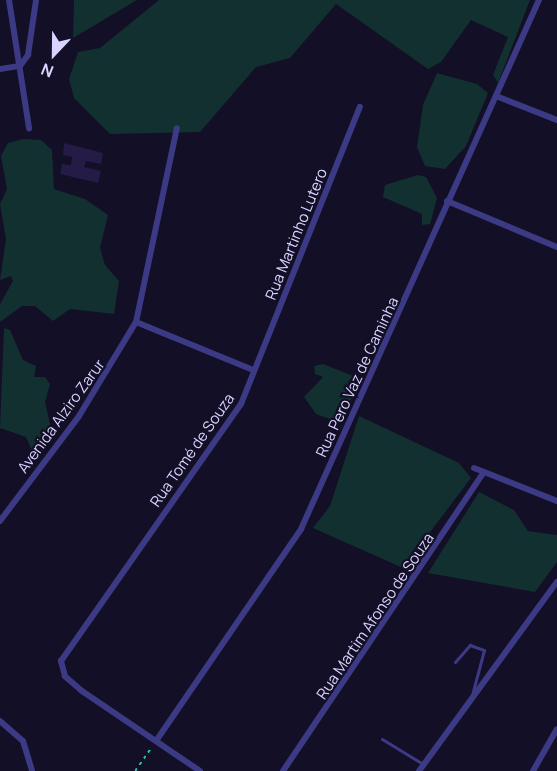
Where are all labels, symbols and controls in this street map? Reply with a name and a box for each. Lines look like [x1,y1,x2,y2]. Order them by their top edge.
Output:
north arrow [24,24,84,84]
text: N [38,58,57,83]
street label: Rua Martinho Lutero [261,166,331,302]
street label: Rua Pero Vaz de Caminha [312,294,402,460]
street label: Avenida Alziro Zarur [14,356,108,476]
street label: Rua Tomé de Souza [146,390,238,510]
street label: Rua Martim Afonso de Souza [313,530,437,702]

